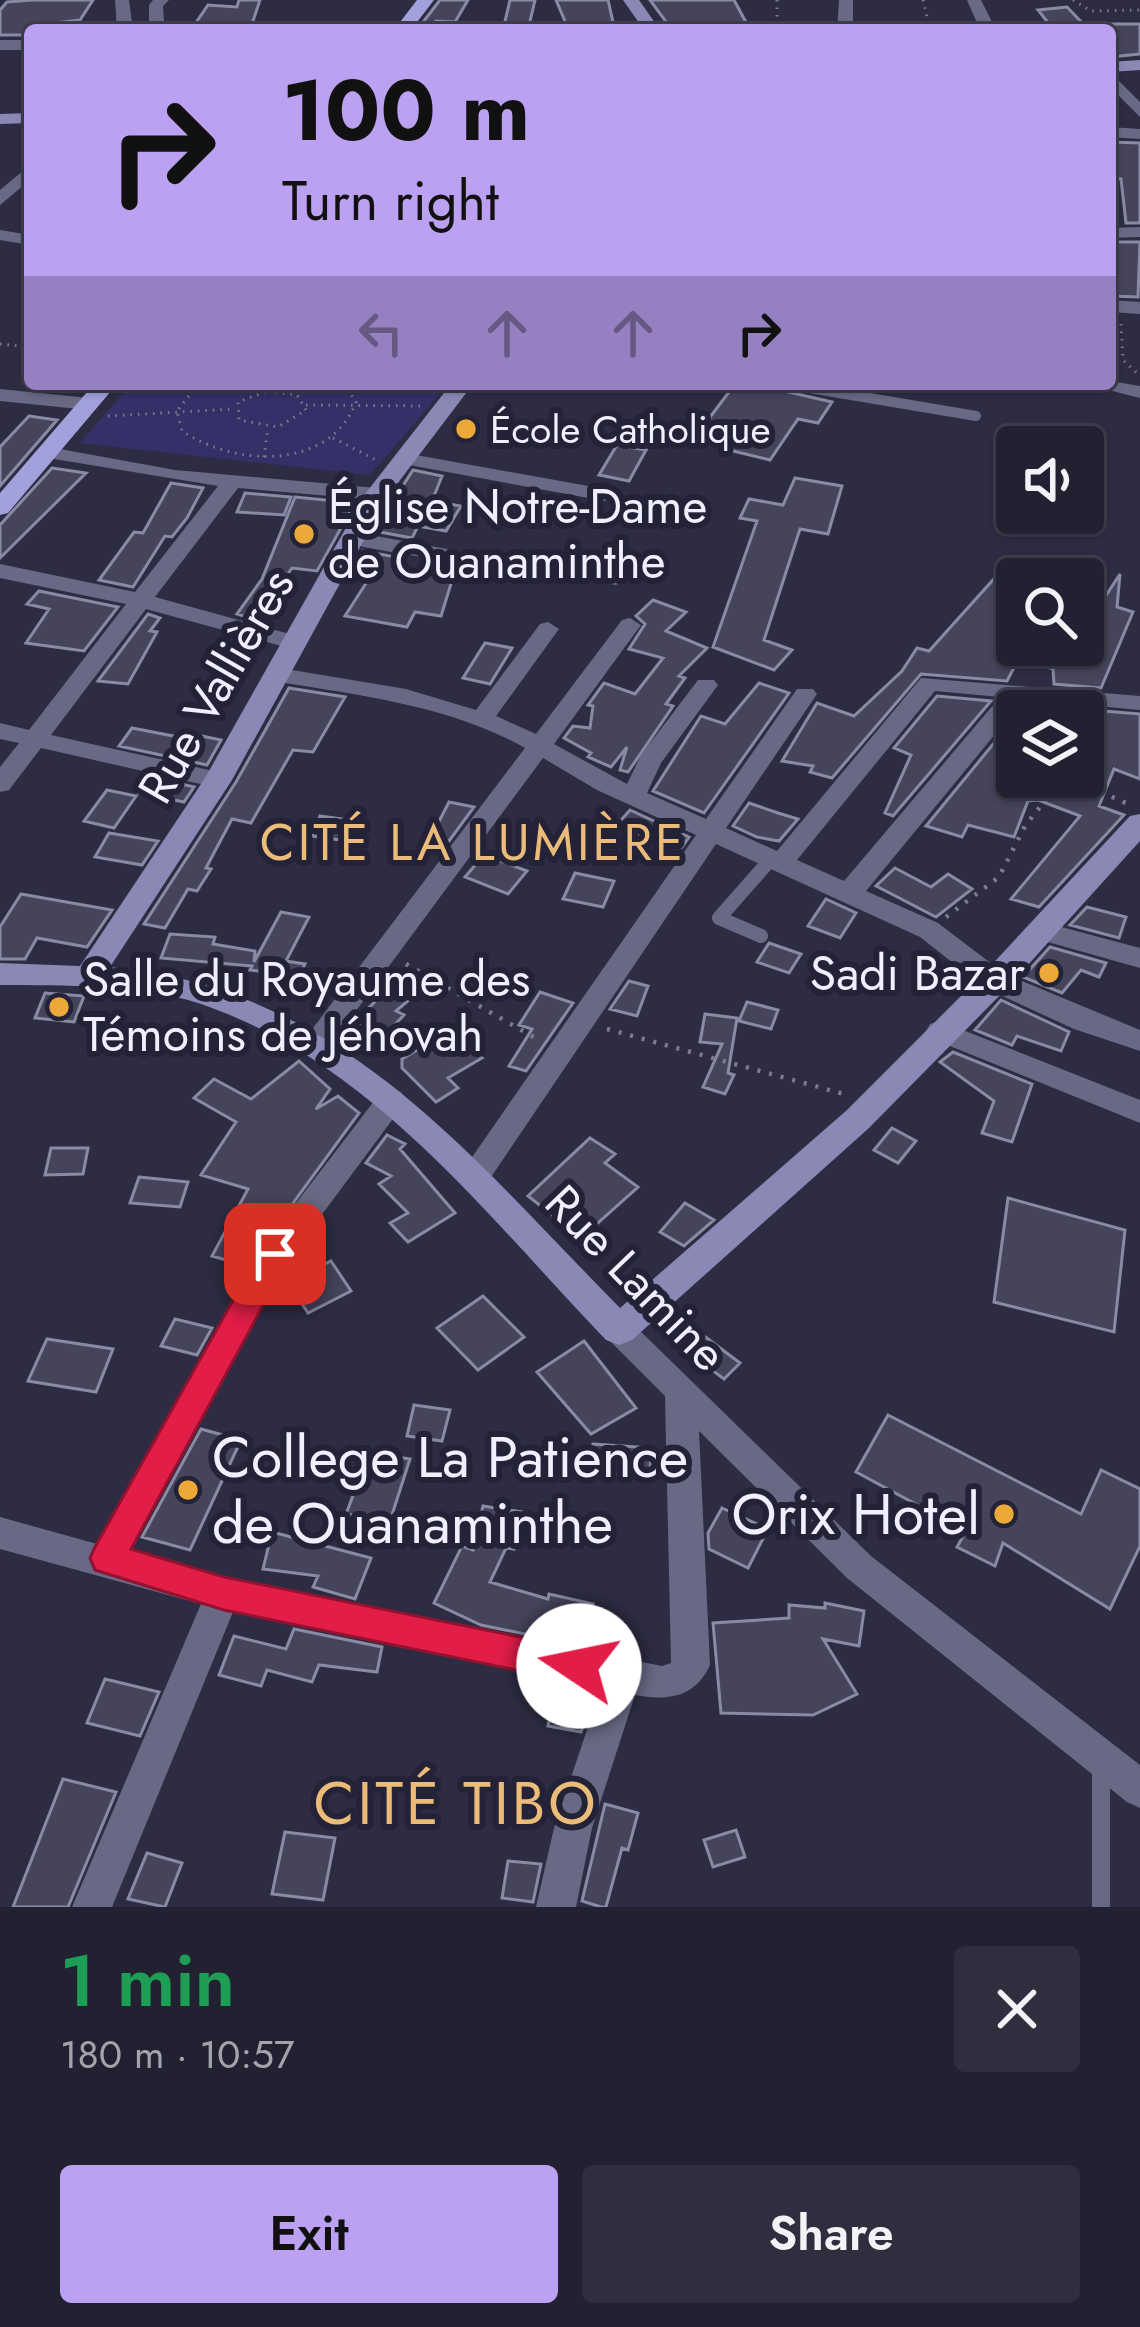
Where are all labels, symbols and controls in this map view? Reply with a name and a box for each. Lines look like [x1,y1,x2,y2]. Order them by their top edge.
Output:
text: 100 m [282,50,530,172]
icon: right [84,72,240,228]
text: Turn right [282,162,499,240]
icon: left [348,300,414,366]
icon: ahead [474,300,540,366]
icon: ahead [600,300,666,366]
icon: right [726,300,792,366]
place label: École Catholique [490,401,771,458]
marker: École Catholique [453,416,479,442]
map controls [996,426,1104,798]
button: sound [996,426,1104,534]
place label: Église Notre-Dame de Ouanaminthe [328,472,707,596]
marker: Église Notre-Dame de Ouanaminthe [291,521,317,547]
street label: Rue Vallières [121,556,311,816]
button: search [996,558,1104,666]
button: layers [996,690,1104,798]
district label: CITÉ LA LUMIÈRE [260,805,686,879]
place label: Sadi Bazar [810,939,1026,1008]
place label: Salle du Royaume des Témoins de Jéhovah [83,945,530,1069]
marker: Sadi Bazar [1036,960,1062,986]
marker: Salle du Royaume des Témoins de Jéhovah [46,994,72,1020]
street label: Rue Lamine [529,1169,743,1387]
pin [224,1203,326,1305]
icon: arrive [242,1221,308,1287]
place label: College La Patience de Ouanaminthe [212,1416,688,1564]
place label: Orix Hotel [732,1473,980,1555]
marker: College La Patience de Ouanaminthe [175,1477,201,1503]
marker: Orix Hotel [991,1501,1017,1527]
position arrow [516,1603,642,1729]
district label: CITÉ TIBO [313,1760,599,1847]
text: 1 min [60,1929,235,2033]
button: close [954,1946,1080,2072]
text: 180 m · 10:57 [60,2026,295,2083]
button: Exit [60,2165,558,2303]
button: Share [582,2165,1080,2303]

